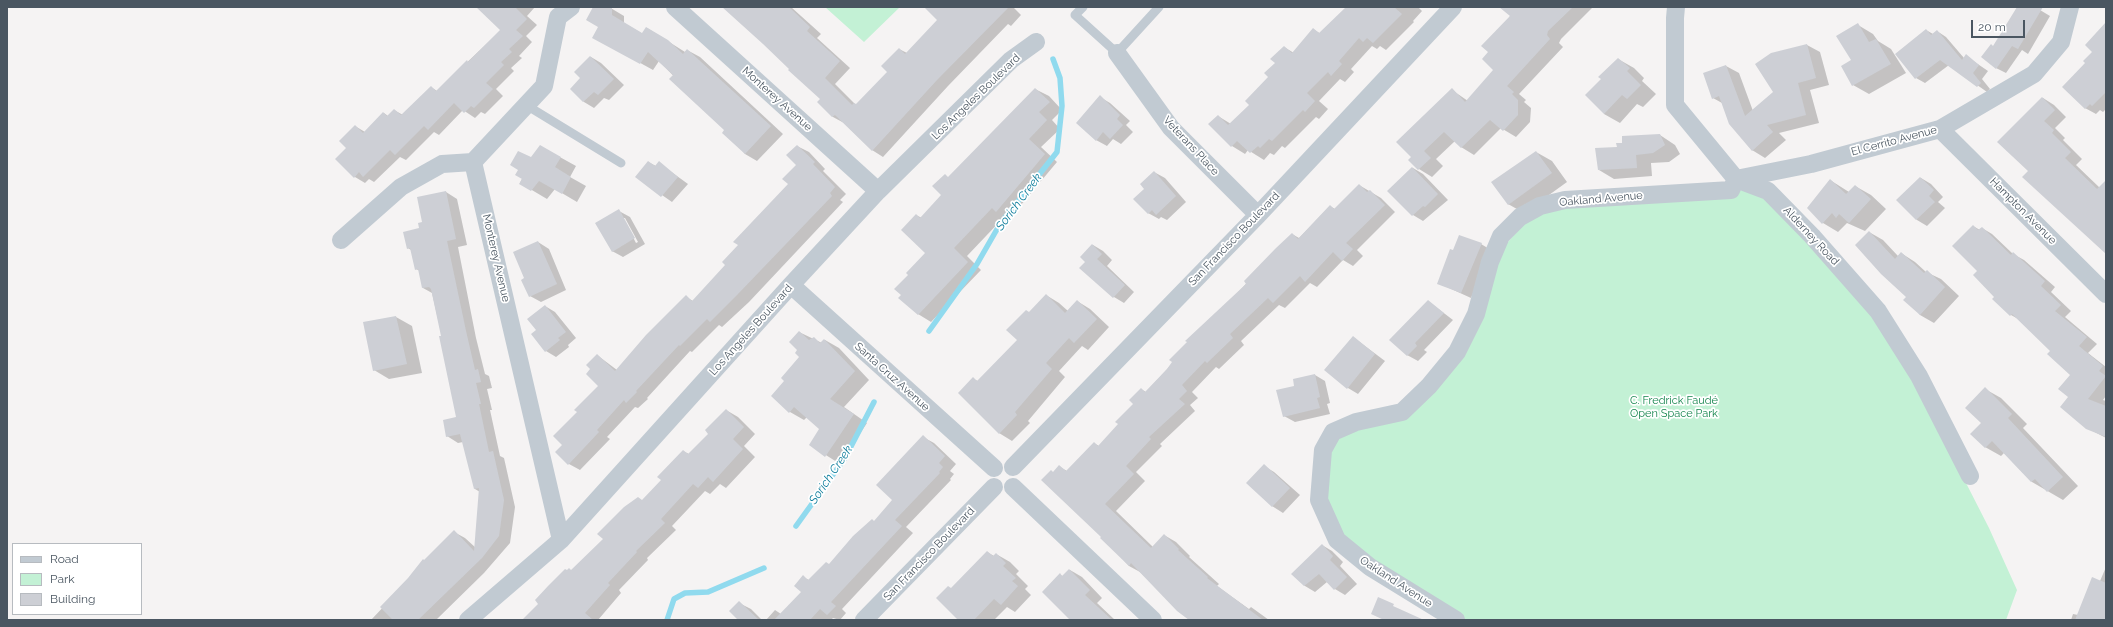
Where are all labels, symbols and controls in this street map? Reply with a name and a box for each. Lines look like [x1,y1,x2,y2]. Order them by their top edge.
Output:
scale bar [1973,12,2027,38]
text: 20 m [1978,20,2006,34]
street label: Los Angeles Boulevard [929,51,1023,143]
street label: Monterey Avenue [739,64,815,134]
street label: Veterans Place [1160,114,1222,178]
street label: El Cerrito Avenue [1850,123,1938,159]
water label: Sorich Creek [993,171,1045,233]
street label: Hampton Avenue [1987,175,2059,247]
street label: San Francisco Boulevard [1186,189,1282,289]
street label: Oakland Avenue [1559,189,1643,209]
street label: Alderney Road [1780,204,1842,268]
street label: Monterey Avenue [479,213,513,303]
street label: Los Angeles Boulevard [707,282,795,378]
street label: Santa Cruz Avenue [852,340,932,414]
park label: C. Fredrick Faudé Open Space Park [1630,394,1718,420]
water label: Sorich Creek [806,443,856,507]
street label: San Francisco Boulevard [881,504,977,604]
legend [12,543,142,615]
text: Road [50,552,79,566]
street label: Oakland Avenue [1357,554,1435,610]
text: Park [50,572,75,586]
text: Building [50,592,96,606]

